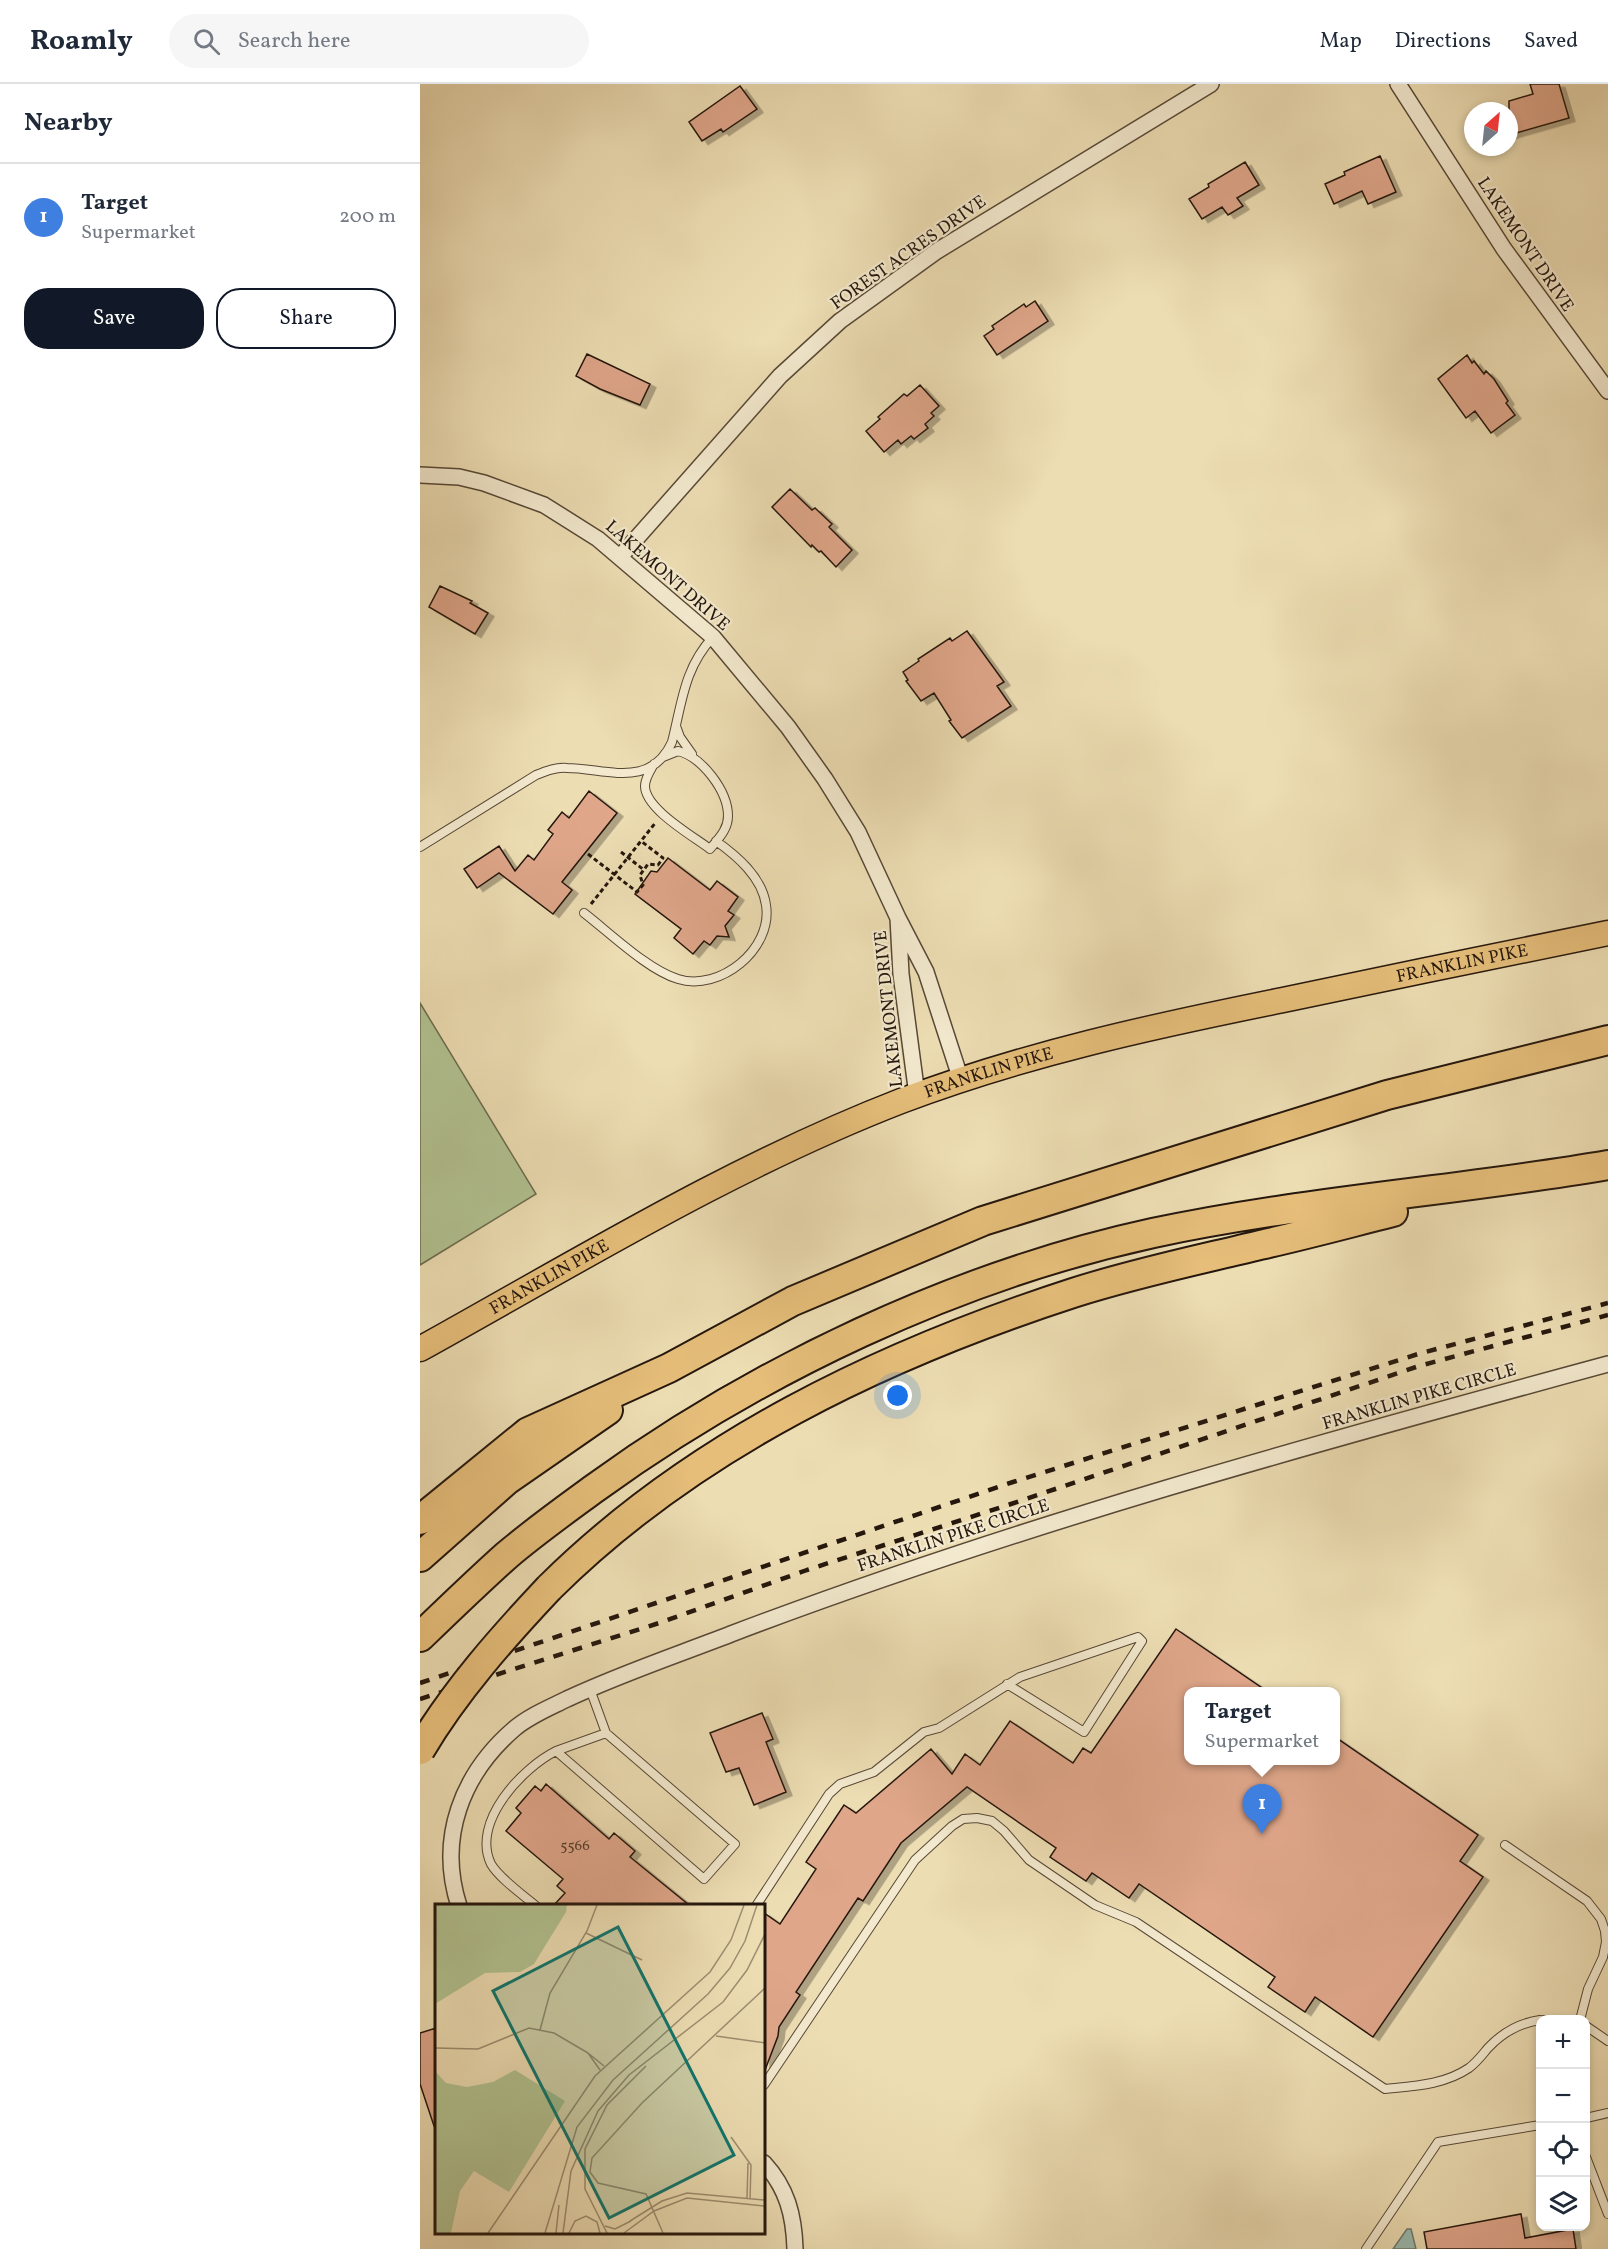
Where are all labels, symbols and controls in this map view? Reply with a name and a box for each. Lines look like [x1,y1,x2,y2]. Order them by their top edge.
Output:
search box [169,14,589,68]
text: Roamly [30,22,133,61]
icon: search [190,25,223,58]
text: Search here [238,26,350,57]
text: Map [1320,27,1362,56]
text: Directions [1395,27,1491,56]
text: Saved [1524,27,1578,56]
north arrow [1464,102,1518,156]
text: Nearby [24,105,113,141]
street label: LAKEMONT DRIVE [1470,173,1579,317]
text: Target [81,188,148,219]
street label: FOREST ACRES DRIVE [826,190,992,317]
text: 1 [39,203,48,231]
text: 200 m [339,203,396,231]
text: Supermarket [81,219,196,247]
button: Save [24,288,204,349]
button: Share [216,288,396,349]
street label: LAKEMONT DRIVE [599,515,735,637]
street label: LAKEMONT DRIVE [869,929,910,1089]
street label: FRANKLIN PIKE [1394,939,1531,990]
street label: FRANKLIN PIKE [921,1042,1057,1105]
street label: FRANKLIN PIKE [485,1234,614,1322]
street label: FRANKLIN PIKE CIRCLE [1320,1358,1519,1437]
your location [883,1381,912,1410]
street label: FRANKLIN PIKE CIRCLE [854,1493,1053,1579]
popup [1184,1687,1340,1765]
text: Target [1205,1697,1272,1728]
text: Supermarket [1205,1728,1319,1756]
pin: 1 [1242,1784,1282,1834]
house number: 5566 [560,1836,590,1857]
inset map [435,1904,765,2234]
map controls [1536,2015,1590,2231]
button: + [1536,2015,1590,2069]
button: − [1536,2069,1590,2123]
button: locate [1536,2123,1590,2177]
button: layers [1536,2177,1590,2231]

